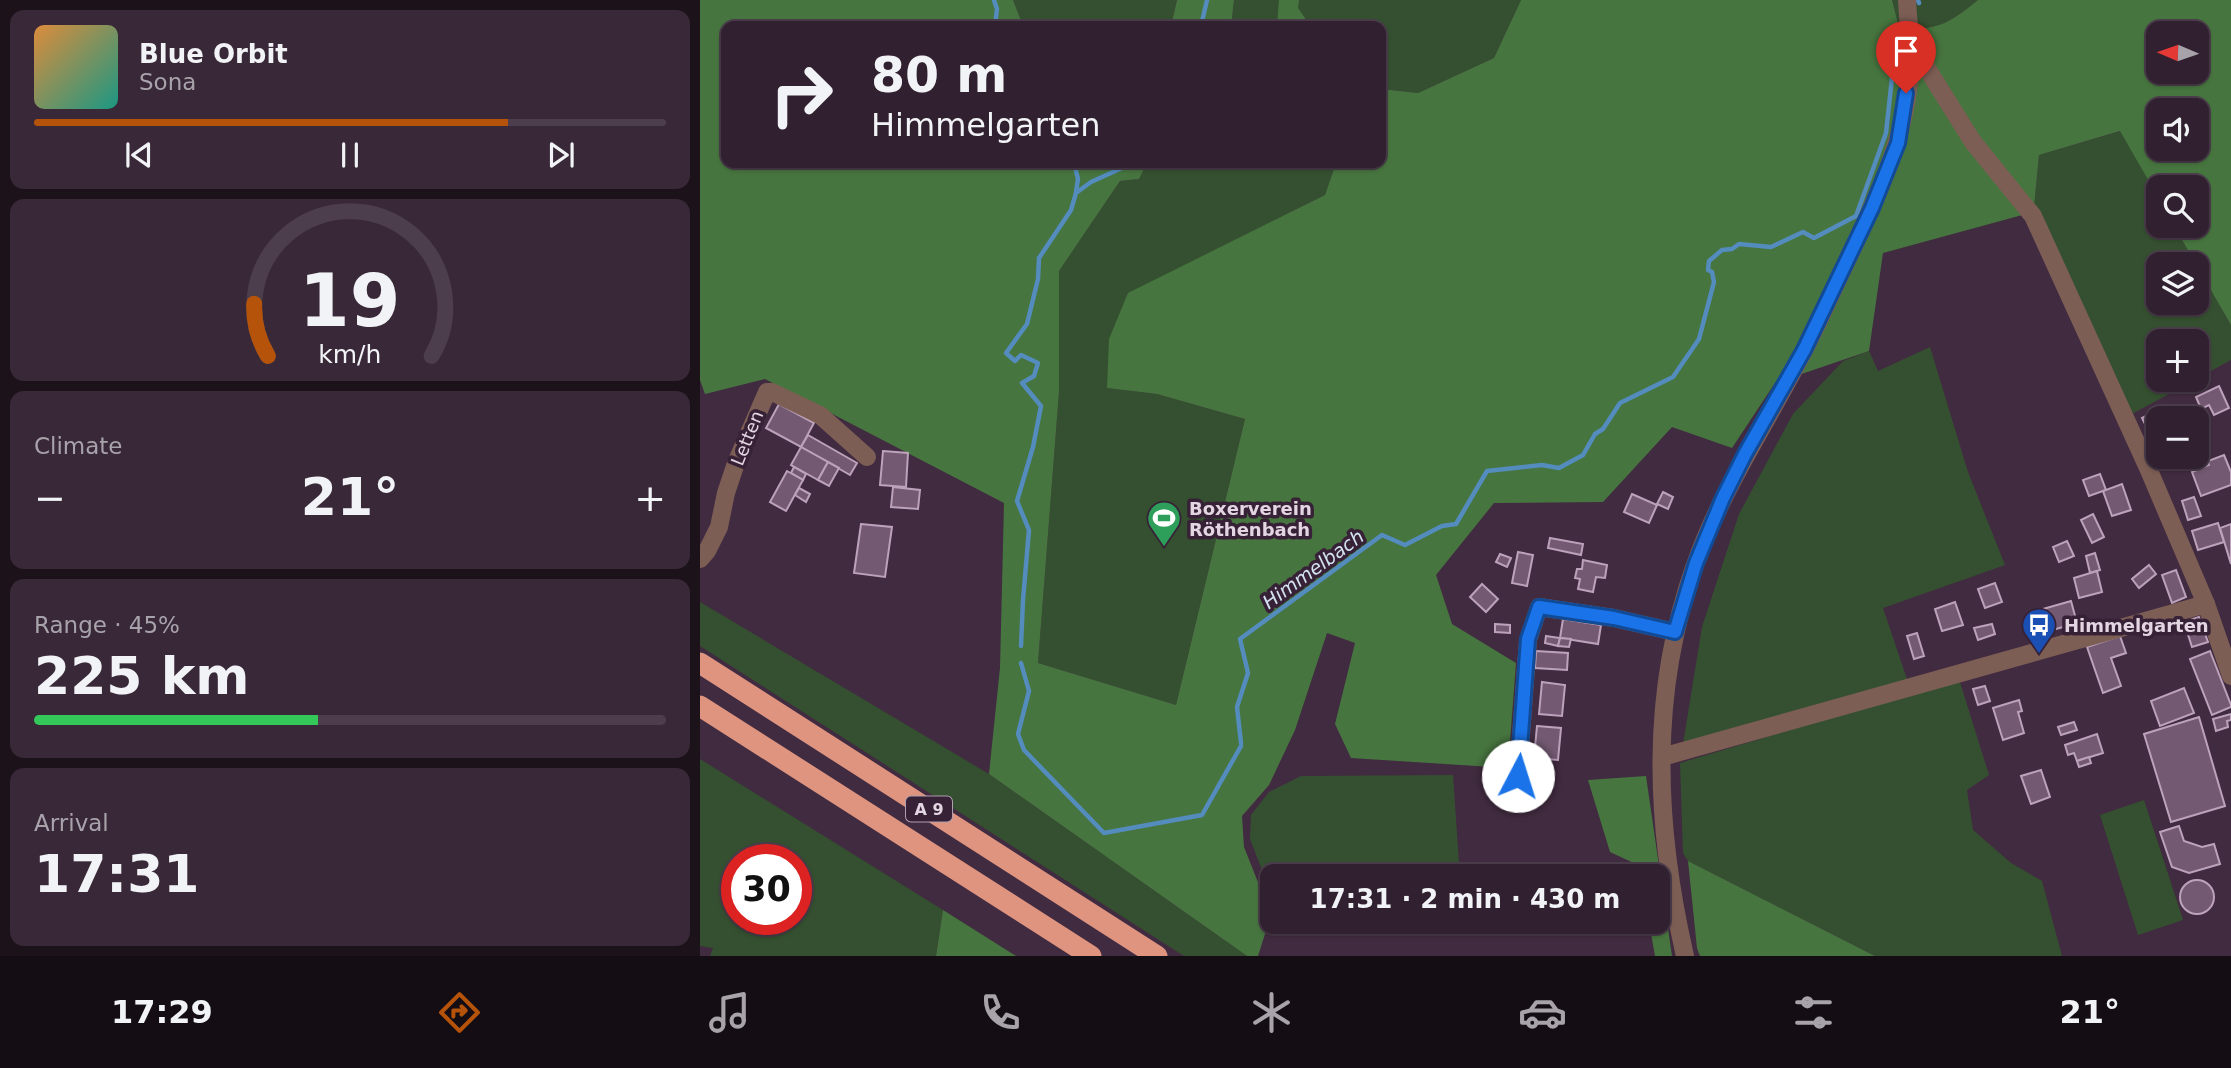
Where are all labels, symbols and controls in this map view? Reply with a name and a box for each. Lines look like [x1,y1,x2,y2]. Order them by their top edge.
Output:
pin [1876,21,1936,93]
north arrow [2146,21,2208,84]
map controls [2146,21,2209,469]
icon: arrive [1887,32,1925,70]
text: Blue Orbit [139,39,288,69]
text: 80 m [871,47,1007,104]
icon: right [756,49,847,140]
text: Sona [139,69,196,95]
button: sound [2146,98,2209,161]
text: Himmelgarten [871,106,1100,144]
icon: previous [120,136,158,174]
icon: pause [331,136,369,174]
icon: next [542,136,580,174]
button: search [2146,175,2209,238]
button: layers [2146,252,2209,315]
text: 19 [299,258,401,343]
button: + [2146,329,2209,392]
text: km/h [318,339,382,368]
button: − [2146,406,2209,469]
street label: Letten [727,407,767,469]
text: Climate [34,433,123,459]
text: 21° [301,467,399,527]
text: − [34,476,66,520]
text: + [634,476,666,520]
place label: Boxerverein Röthenbach [1189,498,1312,540]
sports icon: Boxerverein Röthenbach [1145,499,1183,548]
water label: Himmelbach [1258,525,1368,613]
bus stop icon: Himmelgarten [2020,606,2058,655]
text: Range · 45% [34,612,180,638]
place label: Himmelgarten [2064,615,2209,636]
text: 225 km [34,646,249,706]
position arrow [1481,739,1555,813]
road number: A 9 [906,796,952,822]
text: Arrival [34,810,109,836]
text: 17:31 [34,844,200,904]
speed limit sign: 30 [721,844,812,935]
text: 17:31 · 2 min · 430 m [1310,884,1620,914]
icon: directions [435,988,484,1037]
icon: music [705,988,754,1037]
icon: phone [976,988,1025,1037]
icon: climate [1247,988,1296,1037]
icon: car [1518,988,1567,1037]
icon: filters [1789,988,1838,1037]
text: 17:29 [111,993,213,1031]
text: 21° [2059,993,2120,1031]

